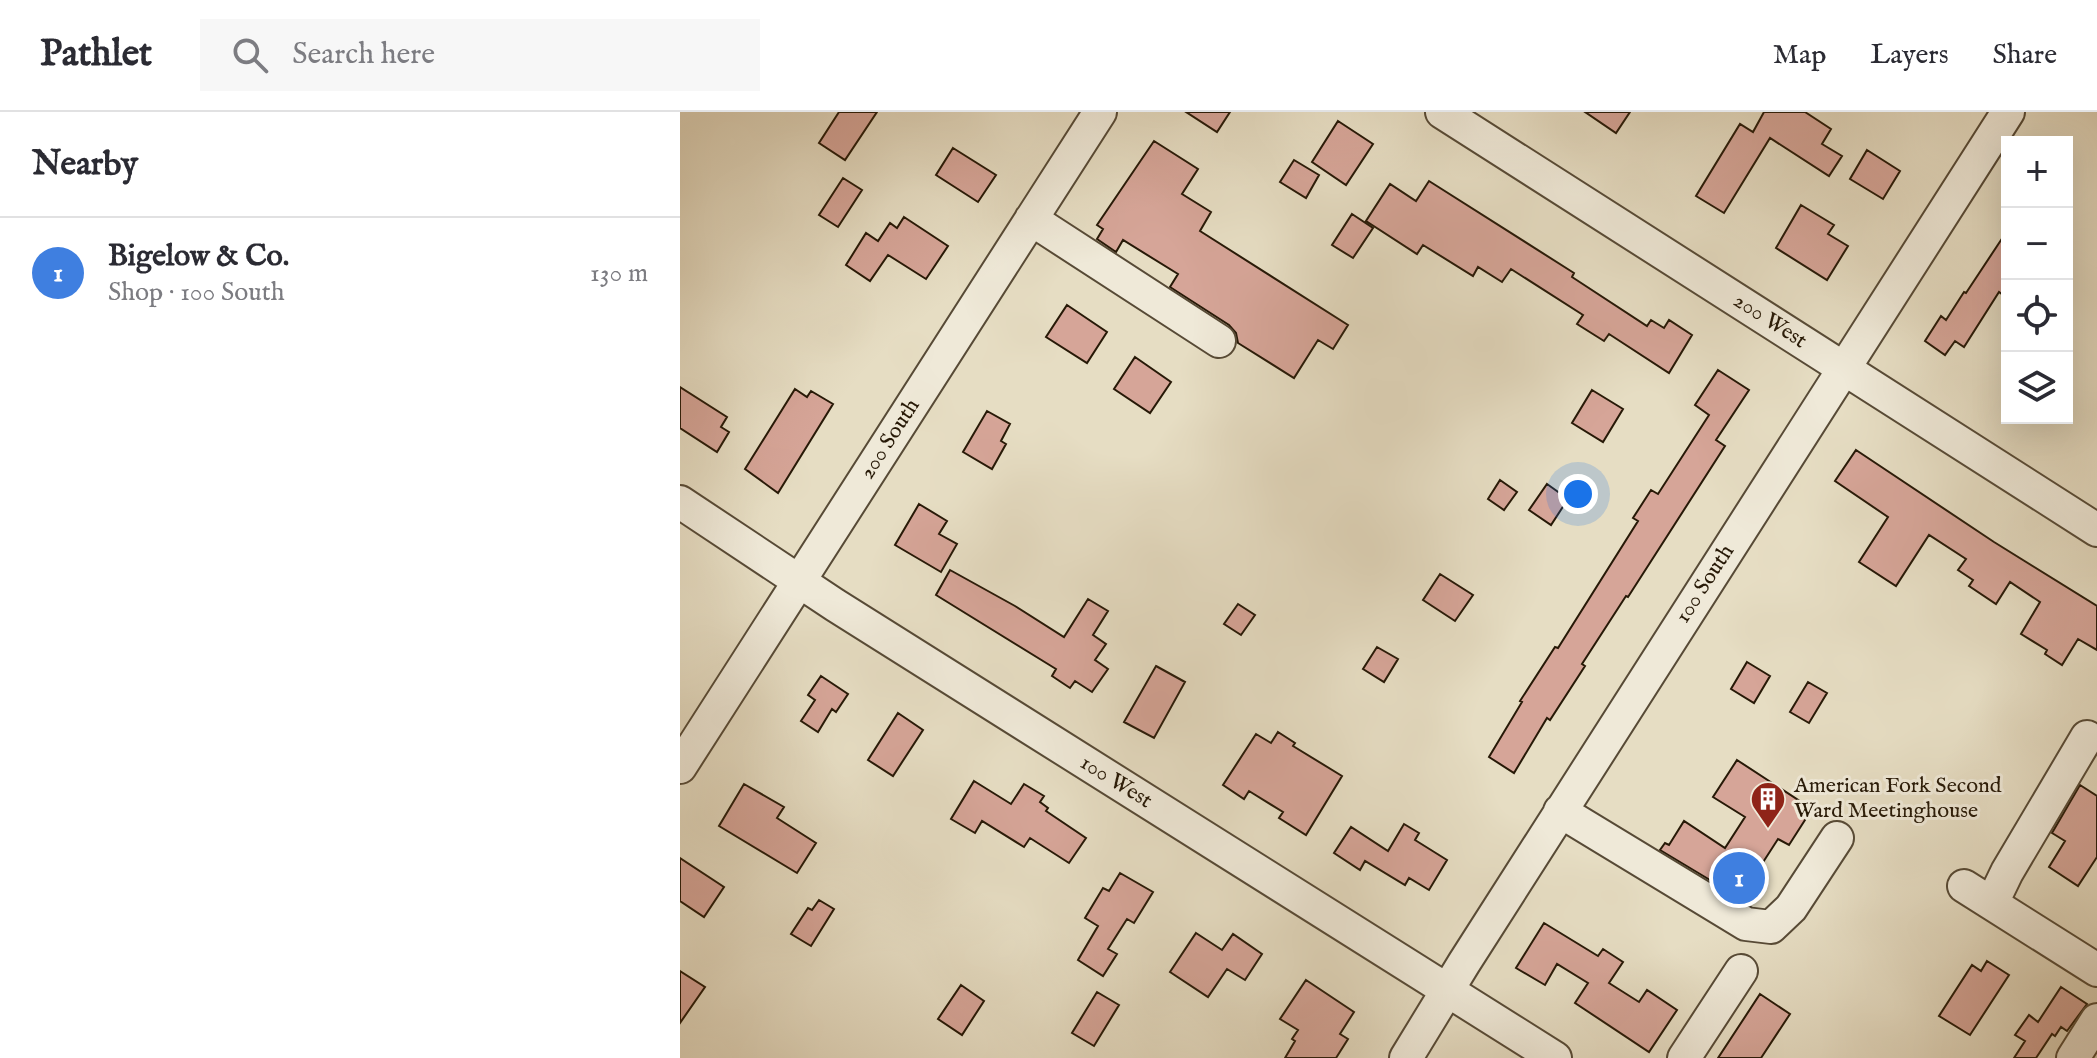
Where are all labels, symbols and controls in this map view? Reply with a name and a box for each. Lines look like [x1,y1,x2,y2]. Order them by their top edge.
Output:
search box [200,19,760,91]
text: Pathlet [40,31,152,79]
icon: search [228,33,272,77]
text: Search here [292,36,435,74]
text: Map [1773,38,1826,73]
text: Layers [1870,38,1949,73]
text: Share [1993,38,2057,73]
map controls [2001,136,2073,424]
button: + [2001,136,2073,208]
text: Nearby [32,143,138,186]
button: − [2001,208,2073,280]
text: Bigelow & Co. [108,238,289,276]
text: 1 [53,257,63,290]
text: 130 m [590,257,648,290]
text: Shop · 100 South [108,276,285,309]
button: locate [2001,280,2073,352]
street label: 200 West [1728,287,1812,355]
button: layers [2001,352,2073,424]
street label: 200 South [854,393,927,485]
your location [1558,474,1598,514]
street label: 100 South [1669,539,1741,629]
street label: 100 West [1075,749,1158,815]
place label: American Fork Second Ward Meetinghouse [1793,772,2002,825]
building icon: American Fork Second Ward Meetinghouse [1749,780,1787,830]
pin: 1 [1713,848,1765,908]

